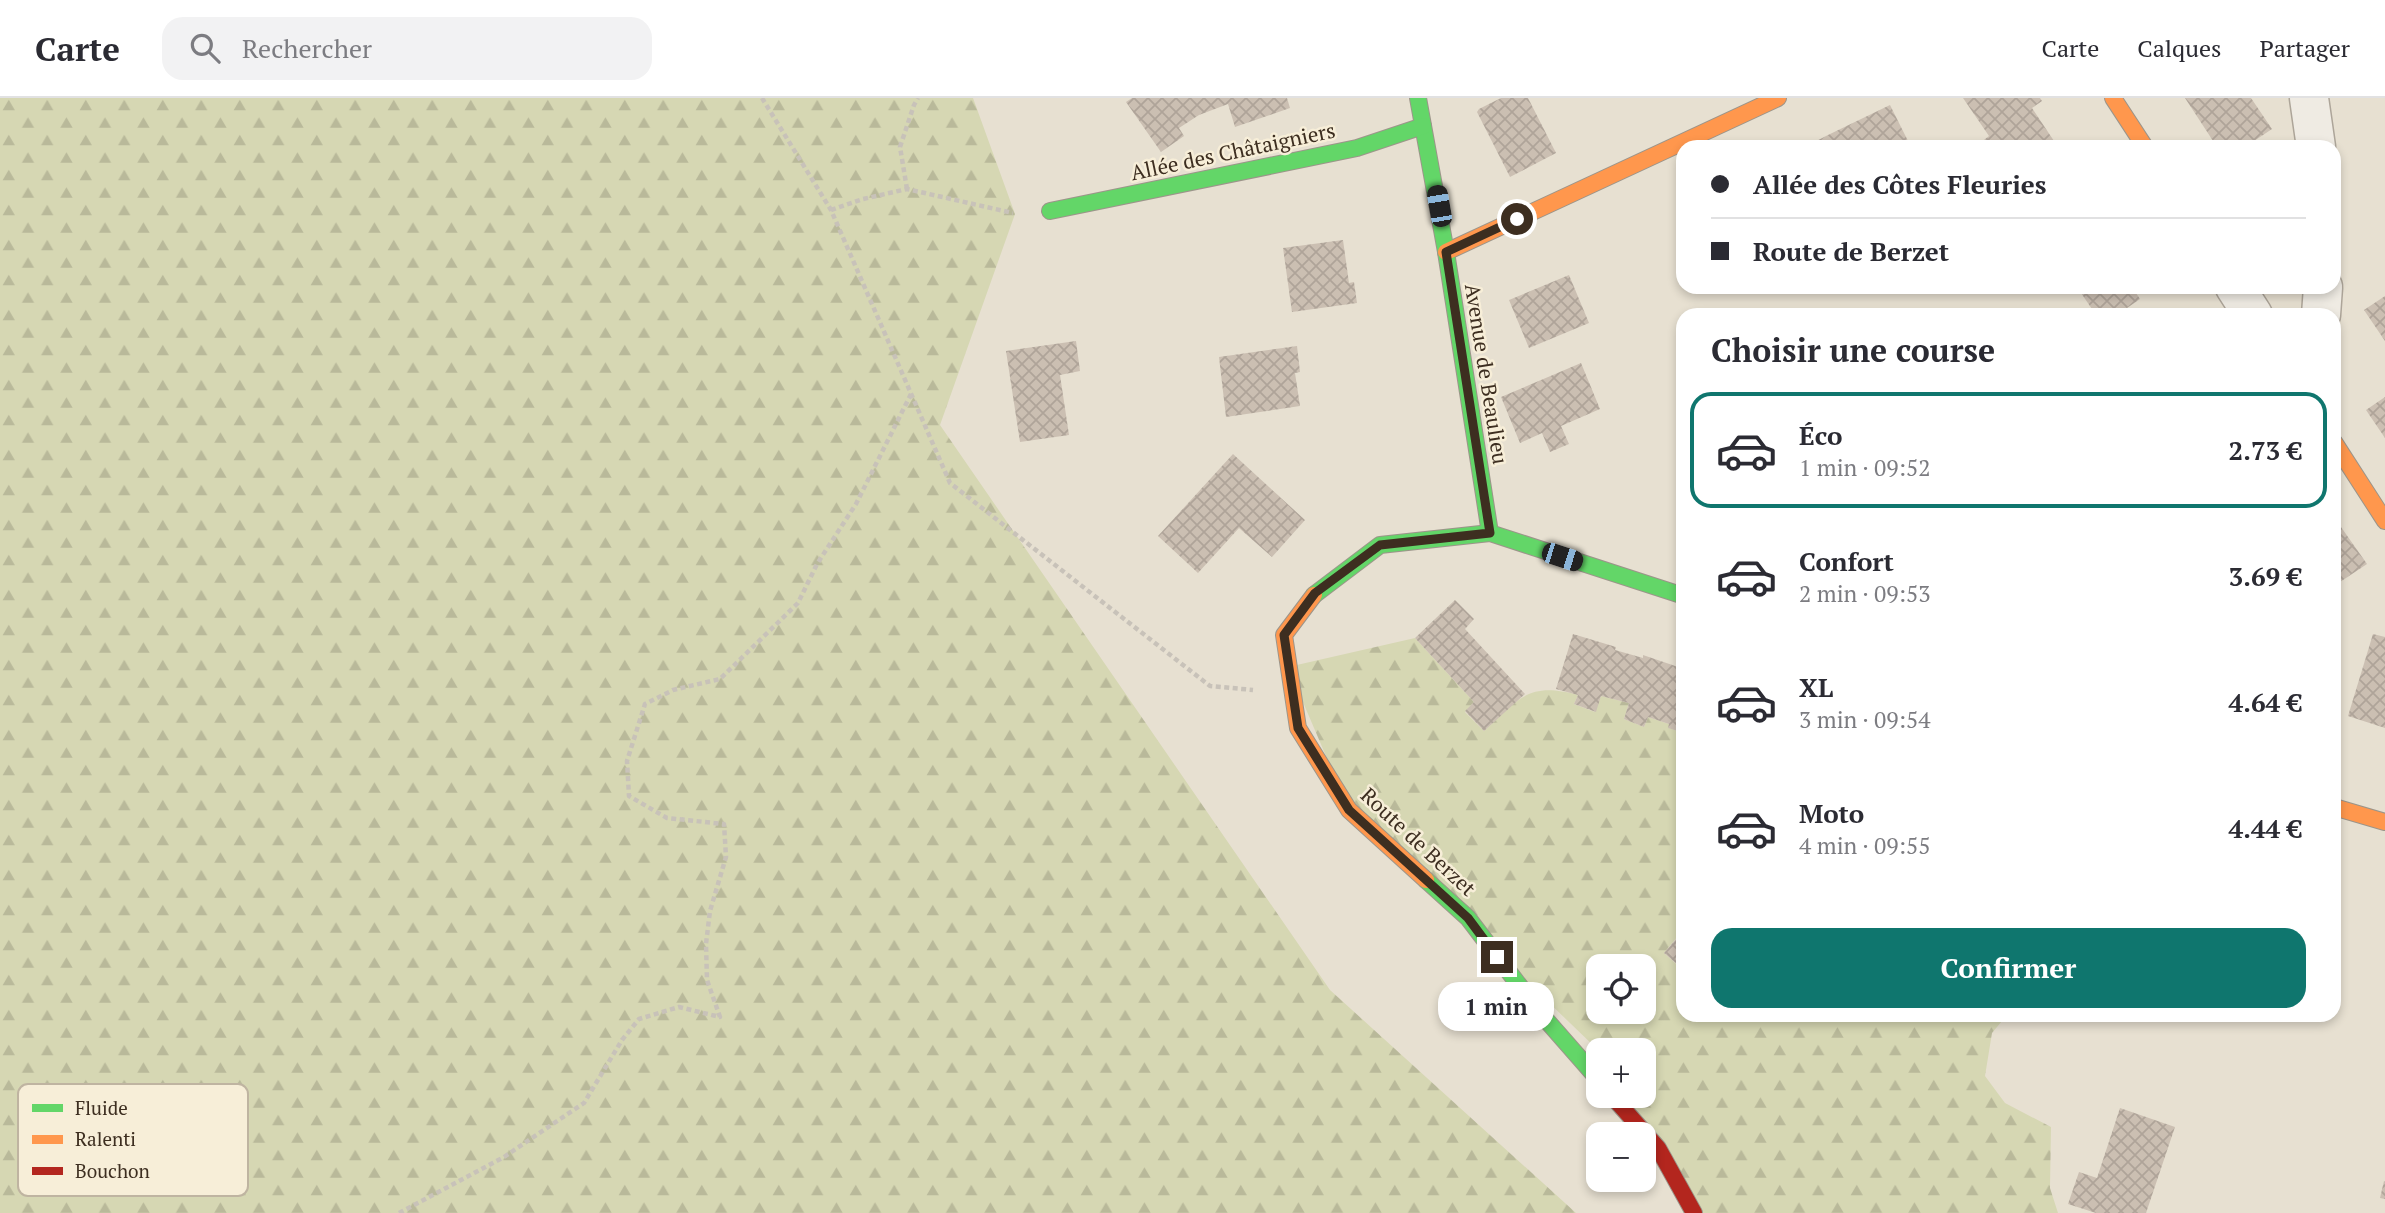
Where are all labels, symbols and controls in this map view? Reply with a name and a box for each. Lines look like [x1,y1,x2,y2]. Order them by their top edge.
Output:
search box [162,17,652,80]
text: Carte [35,27,120,70]
icon: search [186,29,224,67]
text: Rechercher [242,31,372,65]
text: Carte [2041,32,2099,64]
text: Calques [2137,32,2221,64]
text: Partager [2259,32,2350,64]
street label: Allée des Châtaigniers [1128,116,1338,186]
text: Allée des Côtes Fleuries [1753,167,2047,201]
car [1426,183,1453,229]
route start [1501,203,1533,235]
text: Route de Berzet [1753,234,1949,268]
street label: Avenue de Beaulieu [1459,281,1515,466]
text: Choisir une course [1711,329,1995,371]
text: Éco [1799,418,1842,452]
icon: car [1715,419,1778,482]
text: 2.73 € [2229,433,2302,467]
text: 1 min · 09:52 [1799,452,1931,483]
car [1539,541,1586,573]
text: Confort [1799,544,1894,578]
icon: car [1715,545,1778,608]
text: 3.69 € [2229,559,2302,593]
text: 2 min · 09:53 [1799,578,1931,609]
text: XL [1799,670,1833,704]
icon: car [1715,671,1778,734]
text: 4.64 € [2229,685,2302,719]
text: 3 min · 09:54 [1799,704,1931,735]
street label: Route de Berzet [1355,781,1482,902]
text: Moto [1799,796,1864,830]
icon: car [1715,797,1778,860]
text: 4.44 € [2229,811,2302,845]
text: 4 min · 09:55 [1799,830,1931,861]
button: Confirmer [1711,928,2306,1008]
route end [1481,941,1513,973]
map controls [1586,954,1656,1192]
button: locate [1586,954,1656,1024]
callout: 1 min [1439,982,1555,1030]
text: 1 min [1465,991,1527,1022]
button: + [1586,1038,1656,1108]
legend [18,1084,248,1196]
text: Fluide [75,1095,128,1120]
button: − [1586,1122,1656,1192]
text: Ralenti [75,1126,136,1151]
text: Bouchon [75,1158,150,1183]

